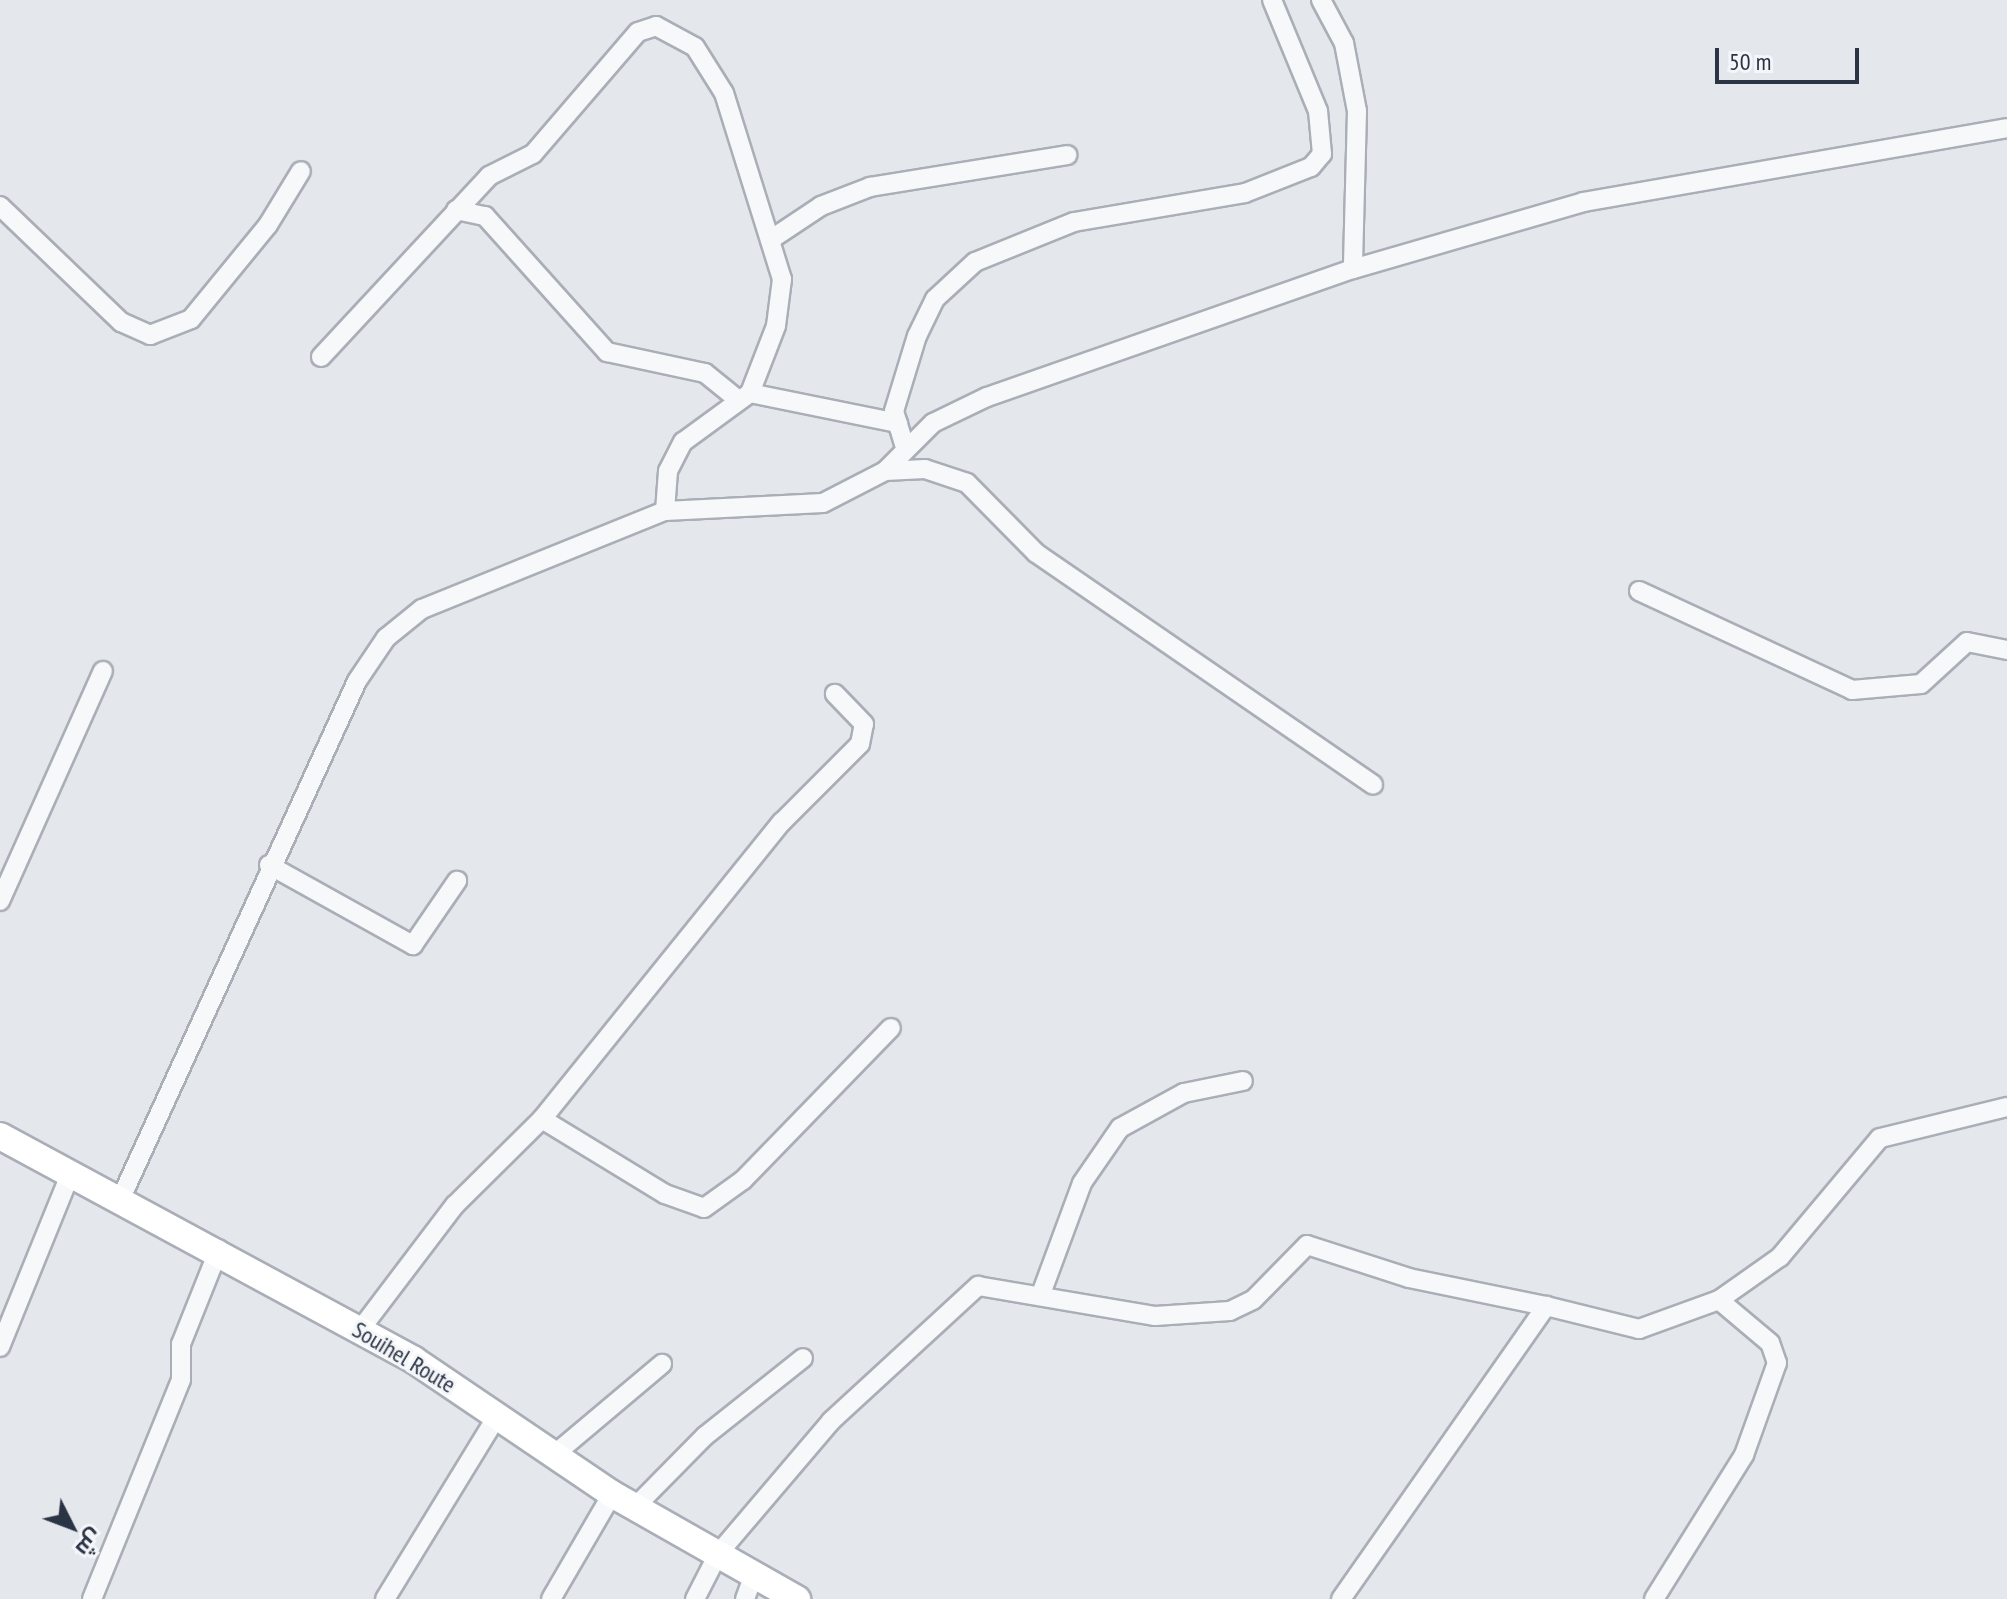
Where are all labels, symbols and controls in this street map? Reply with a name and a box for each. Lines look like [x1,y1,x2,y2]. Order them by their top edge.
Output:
scale bar [1719,32,1863,82]
text: 50 m [1729,46,1771,77]
street label: Souihel Route [347,1315,461,1399]
north arrow [32,1487,112,1567]
text: ش [70,1523,110,1563]

